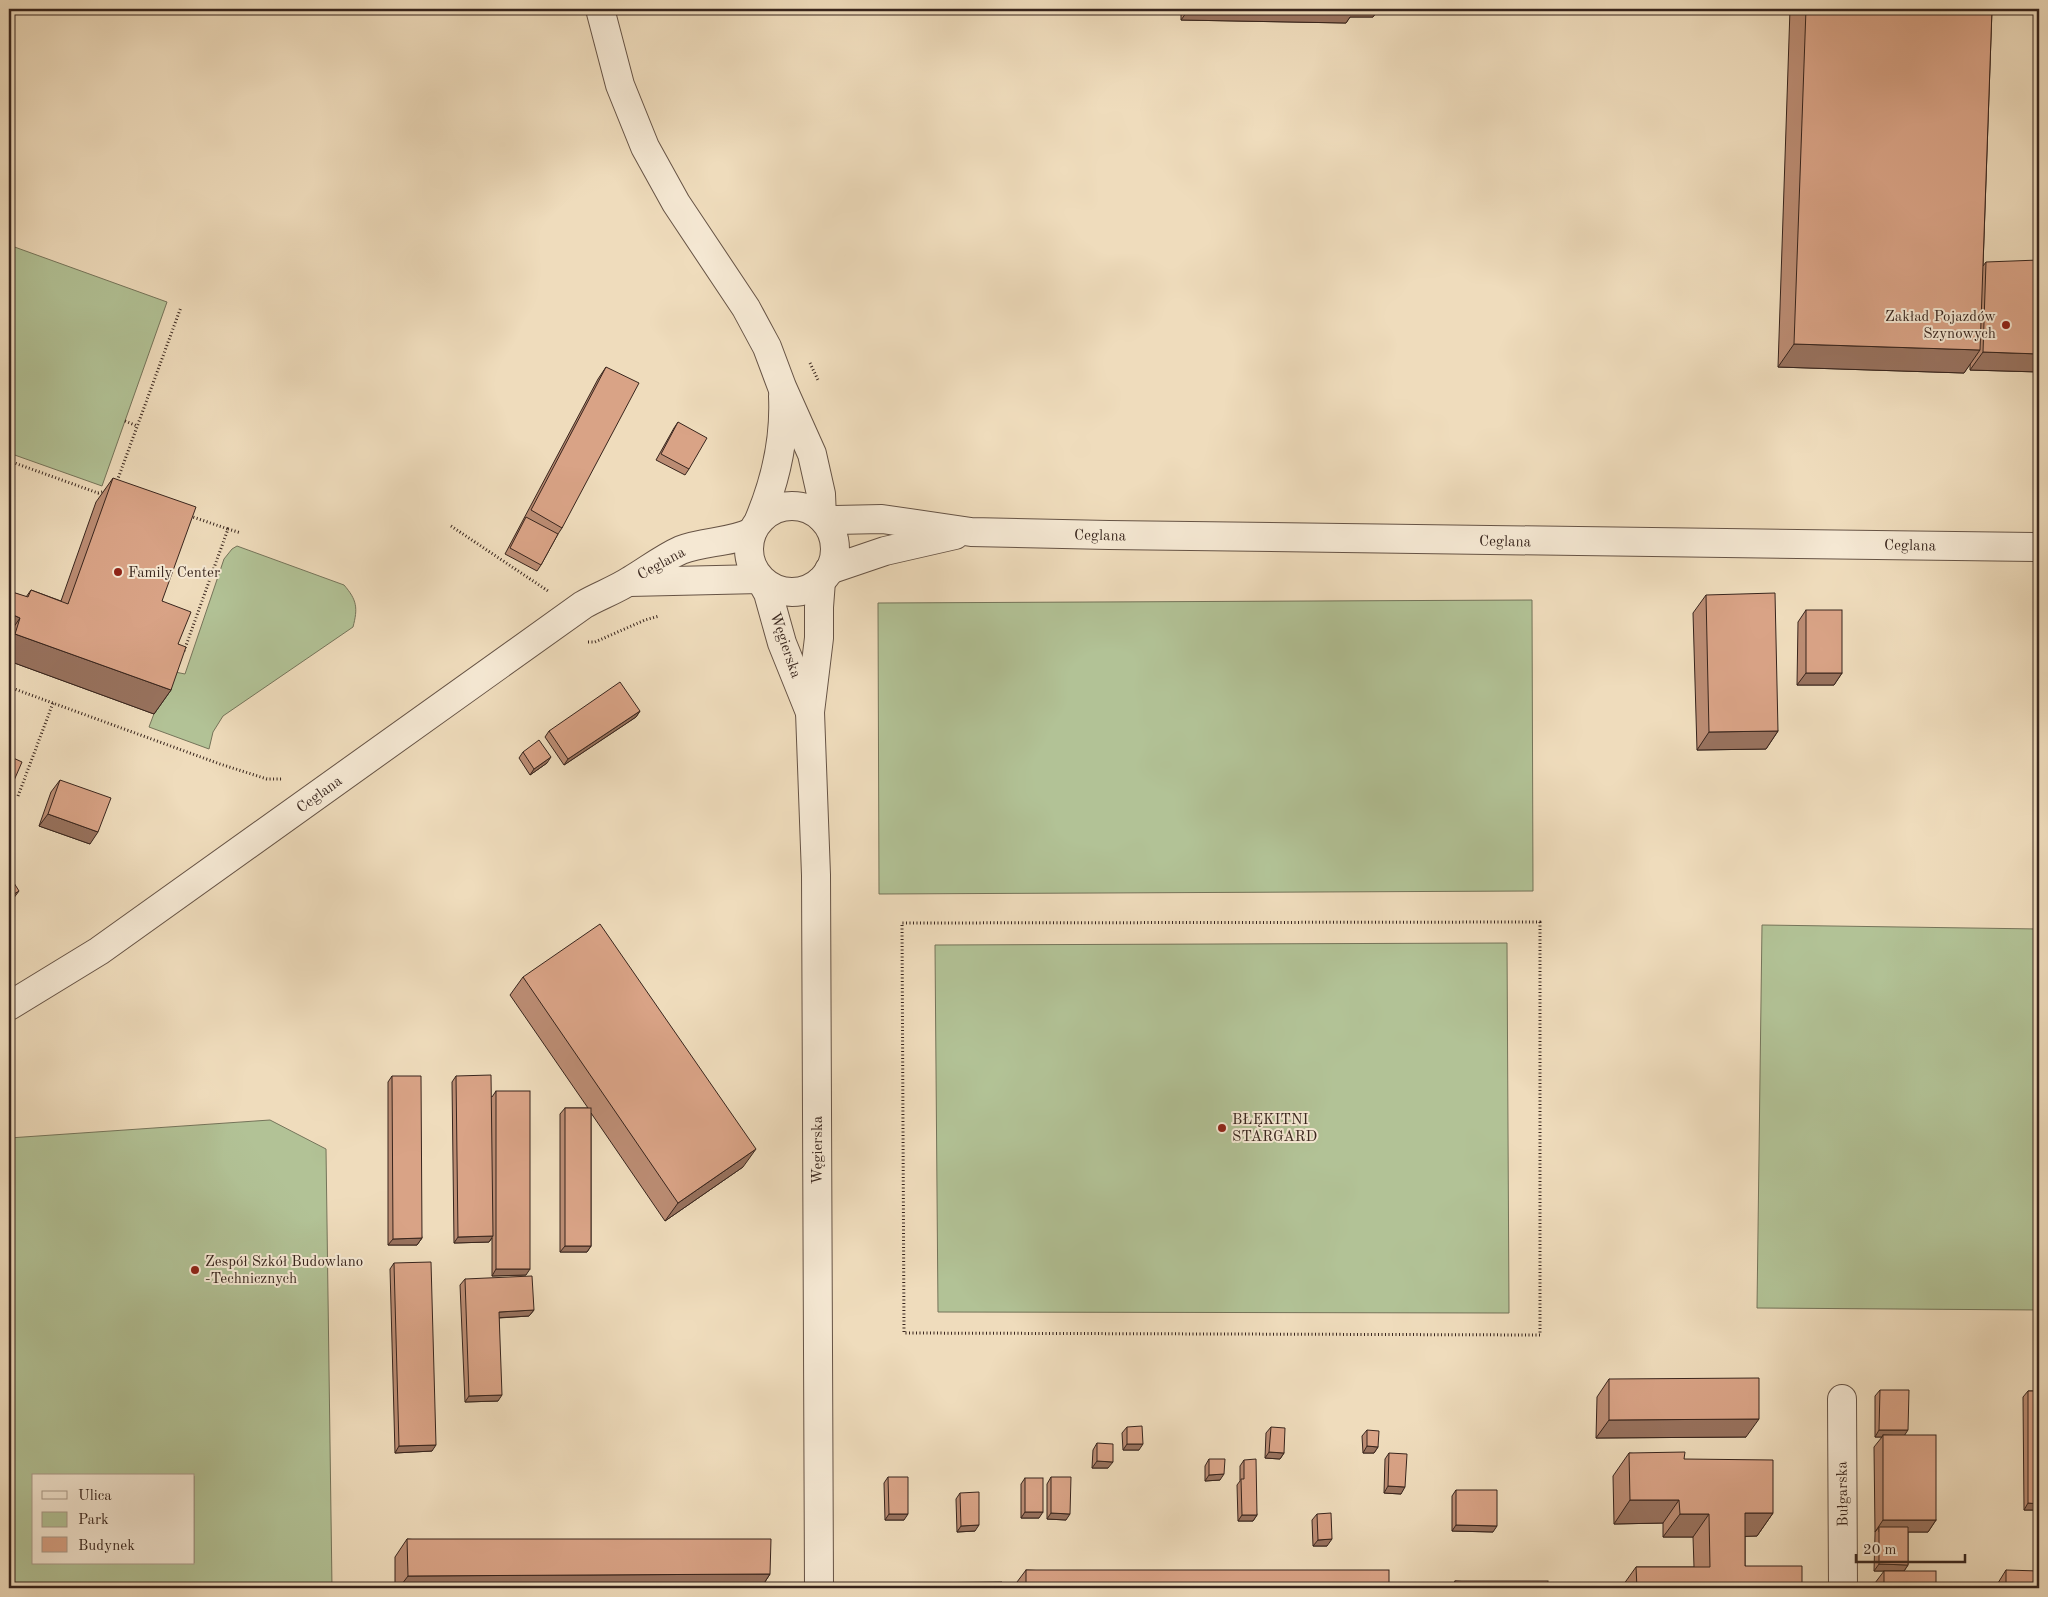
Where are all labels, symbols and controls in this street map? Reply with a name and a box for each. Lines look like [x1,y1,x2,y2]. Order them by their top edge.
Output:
place label: Zakład Pojazdów Szynowych [1885,310,1996,342]
marker: Zakład Pojazdów Szynowych [2000,319,2012,331]
street label: Ceglana [1074,529,1127,544]
street label: Ceglana [1479,535,1532,550]
street label: Ceglana [1884,539,1937,554]
street label: Ceglana [635,545,689,583]
marker: Family Center [112,566,124,578]
place label: Family Center [128,566,220,581]
street label: Węgierska [766,611,803,681]
street label: Ceglana [294,774,346,817]
place label: BŁĘKITNI STARGARD [1232,1113,1317,1145]
street label: Węgierska [811,1115,826,1184]
marker: BŁĘKITNI STARGARD [1216,1122,1228,1134]
place label: Zespół Szkół Budowlano -Technicznych [205,1255,363,1287]
marker: Zespół Szkół Budowlano -Technicznych [189,1264,201,1276]
street label: Bułgarska [1835,1460,1852,1527]
legend [32,1474,195,1564]
text: Ulica [78,1489,112,1504]
text: Park [78,1513,109,1528]
scale bar [1856,1532,1964,1564]
text: Budynek [78,1539,135,1554]
text: 20 m [1863,1543,1897,1558]

